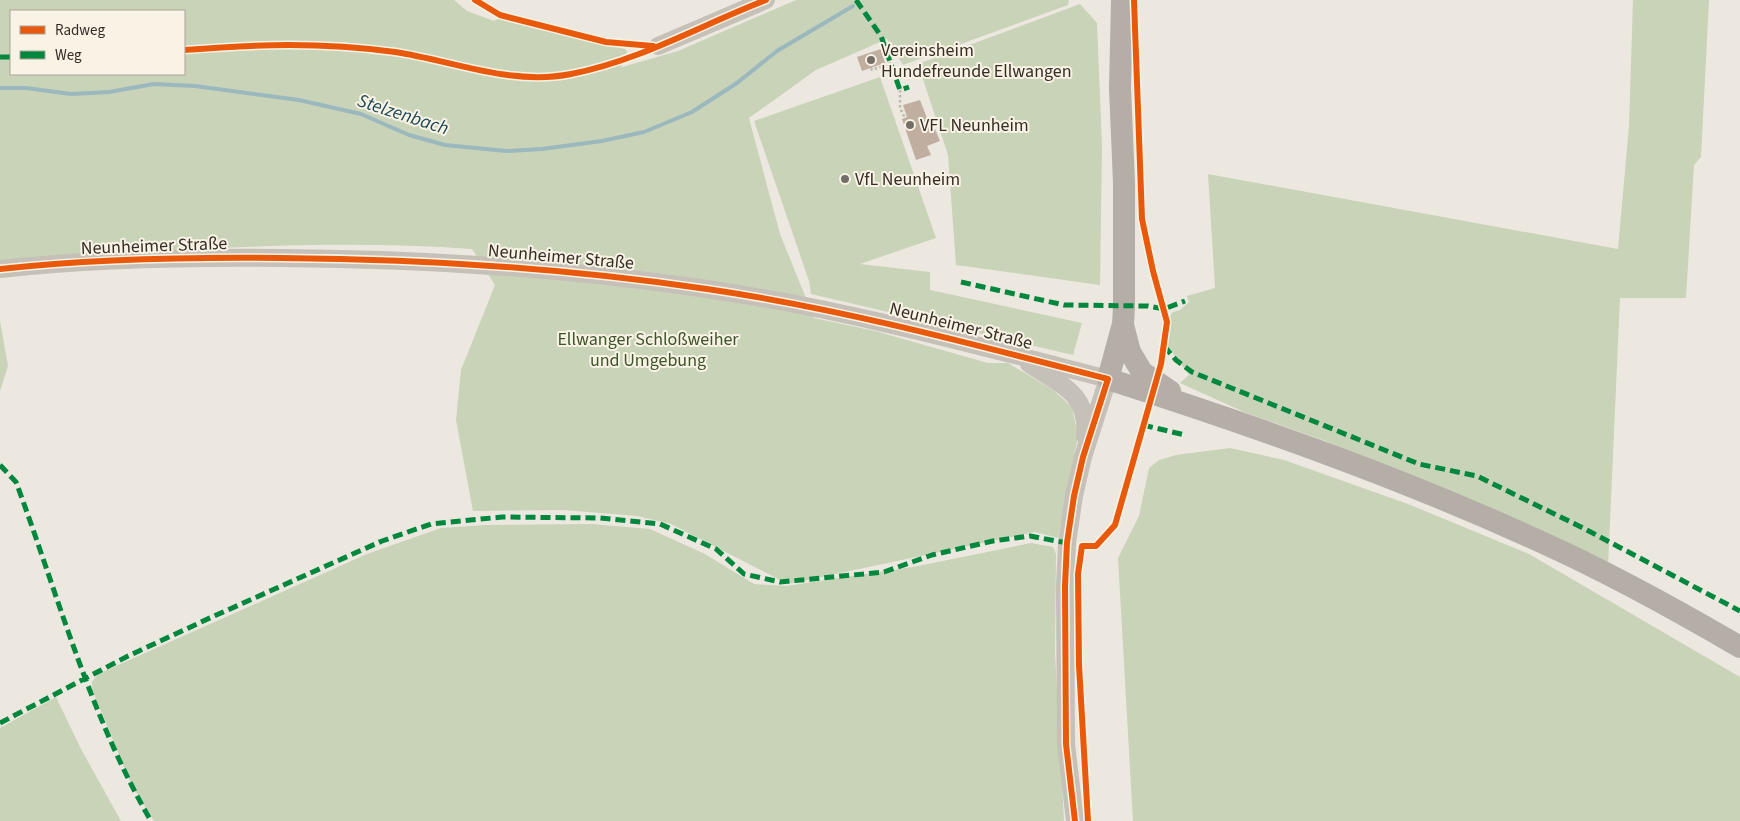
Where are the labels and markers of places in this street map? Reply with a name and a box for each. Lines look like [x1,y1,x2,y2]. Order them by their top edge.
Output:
place label: Vereinsheim Hundefreunde Ellwangen [881,38,1072,84]
marker: Vereinsheim Hundefreunde Ellwangen [865,54,877,66]
place label: VFL Neunheim [920,113,1029,138]
marker: VFL Neunheim [904,119,916,131]
place label: VfL Neunheim [855,167,960,192]
marker: VfL Neunheim [839,173,851,185]

